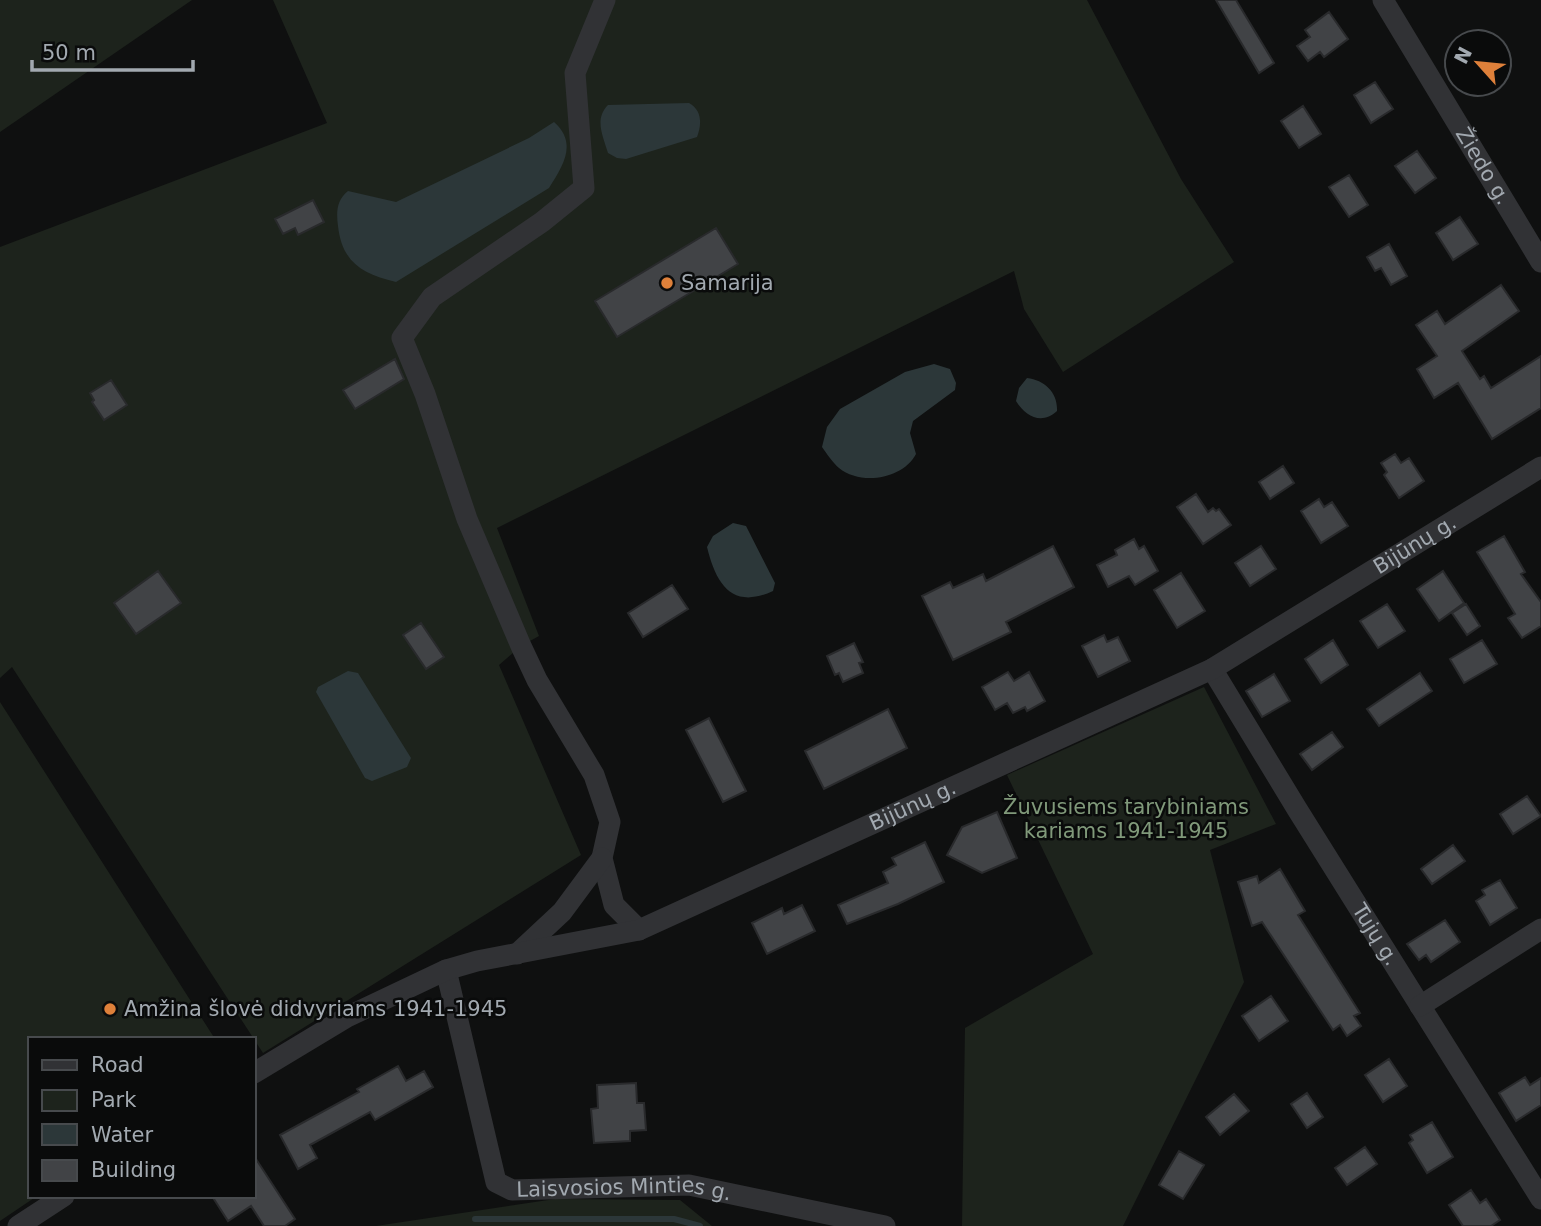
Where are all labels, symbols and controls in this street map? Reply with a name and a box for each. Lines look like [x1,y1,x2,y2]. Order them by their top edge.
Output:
scale bar [32,28,192,72]
north arrow [1443,28,1513,98]
text: 50 m [42,41,96,65]
text: N [1449,43,1476,67]
street label: Žiedo g. [1451,123,1516,209]
place label: Samarija [681,271,774,295]
marker: Samarija [659,275,675,291]
street label: Bijūnų g. [1369,510,1461,579]
street label: Bijūnų g. [865,775,960,836]
park label: Žuvusiems tarybiniams kariams 1941-1945 [1003,794,1249,843]
street label: Tujų g. [1347,898,1404,970]
place label: Amžina šlovė didvyriams 1941-1945 [124,997,507,1021]
marker: Amžina šlovė didvyriams 1941-1945 [102,1001,118,1017]
legend [28,1037,256,1198]
text: Road [91,1053,144,1077]
text: Park [91,1088,137,1112]
text: Water [91,1123,153,1147]
text: Building [91,1158,176,1182]
street label: Laisvosios Minties g. [516,1173,734,1206]

